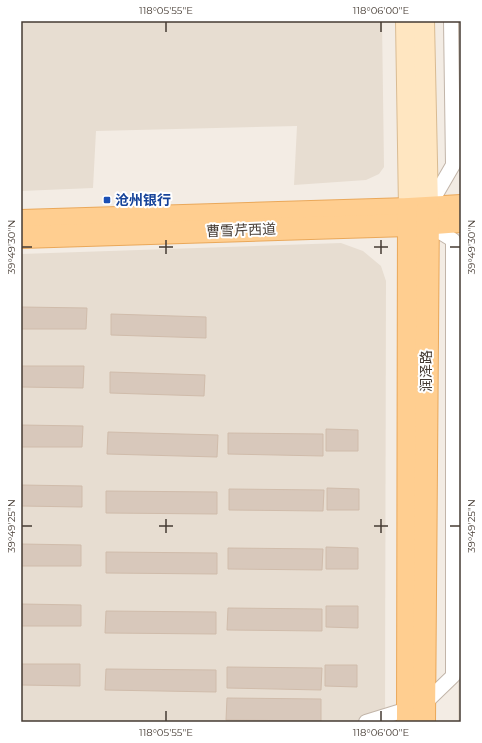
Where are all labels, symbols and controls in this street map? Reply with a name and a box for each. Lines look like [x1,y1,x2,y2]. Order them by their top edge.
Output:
text: 118°05'55"E [139,4,193,17]
text: 118°06'00"E [353,4,409,17]
place label: 沧州银行 [115,191,171,209]
marker: 沧州银行 [102,195,112,205]
text: 39°49'30"N [5,220,18,274]
street label: 曹雪芹西道 [206,220,276,240]
text: 39°49'30"N [465,220,478,274]
street label: 润泽路 [417,350,435,392]
text: 39°49'25"N [5,499,18,553]
text: 39°49'25"N [465,499,478,553]
text: 118°05'55"E [139,726,193,739]
text: 118°06'00"E [353,726,409,739]

